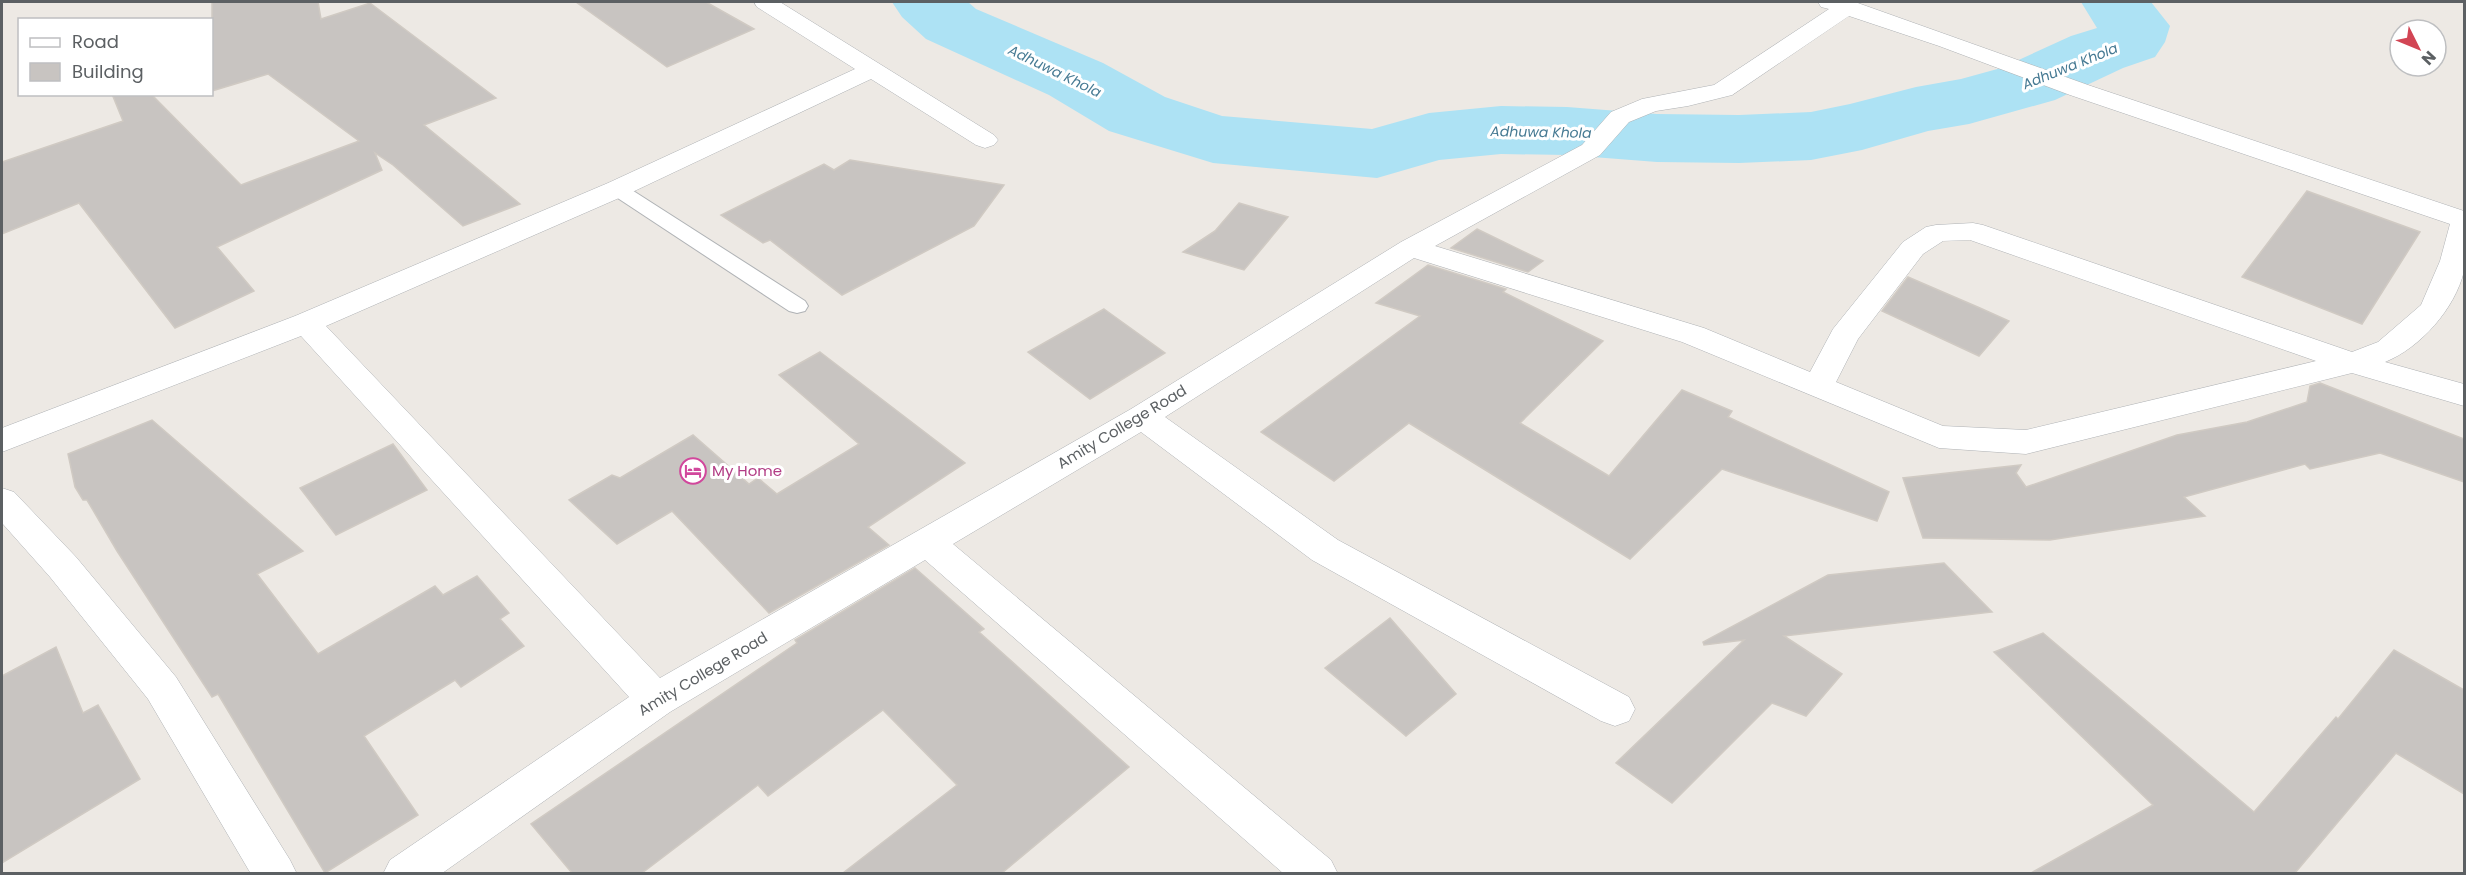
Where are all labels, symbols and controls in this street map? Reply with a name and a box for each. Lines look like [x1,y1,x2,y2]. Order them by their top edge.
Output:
legend [18,18,213,96]
north arrow [2388,18,2448,78]
text: Road [72,29,119,54]
water label: Adhuwa Khola [2018,38,2121,95]
water label: Adhuwa Khola [1004,39,1105,102]
text: N [2416,46,2441,70]
text: Building [72,59,144,84]
water label: Adhuwa Khola [1489,121,1592,143]
street label: Amity College Road [1053,380,1190,474]
hotel icon: My Home [678,456,708,486]
place label: My Home [712,460,782,481]
street label: Amity College Road [634,627,771,721]

